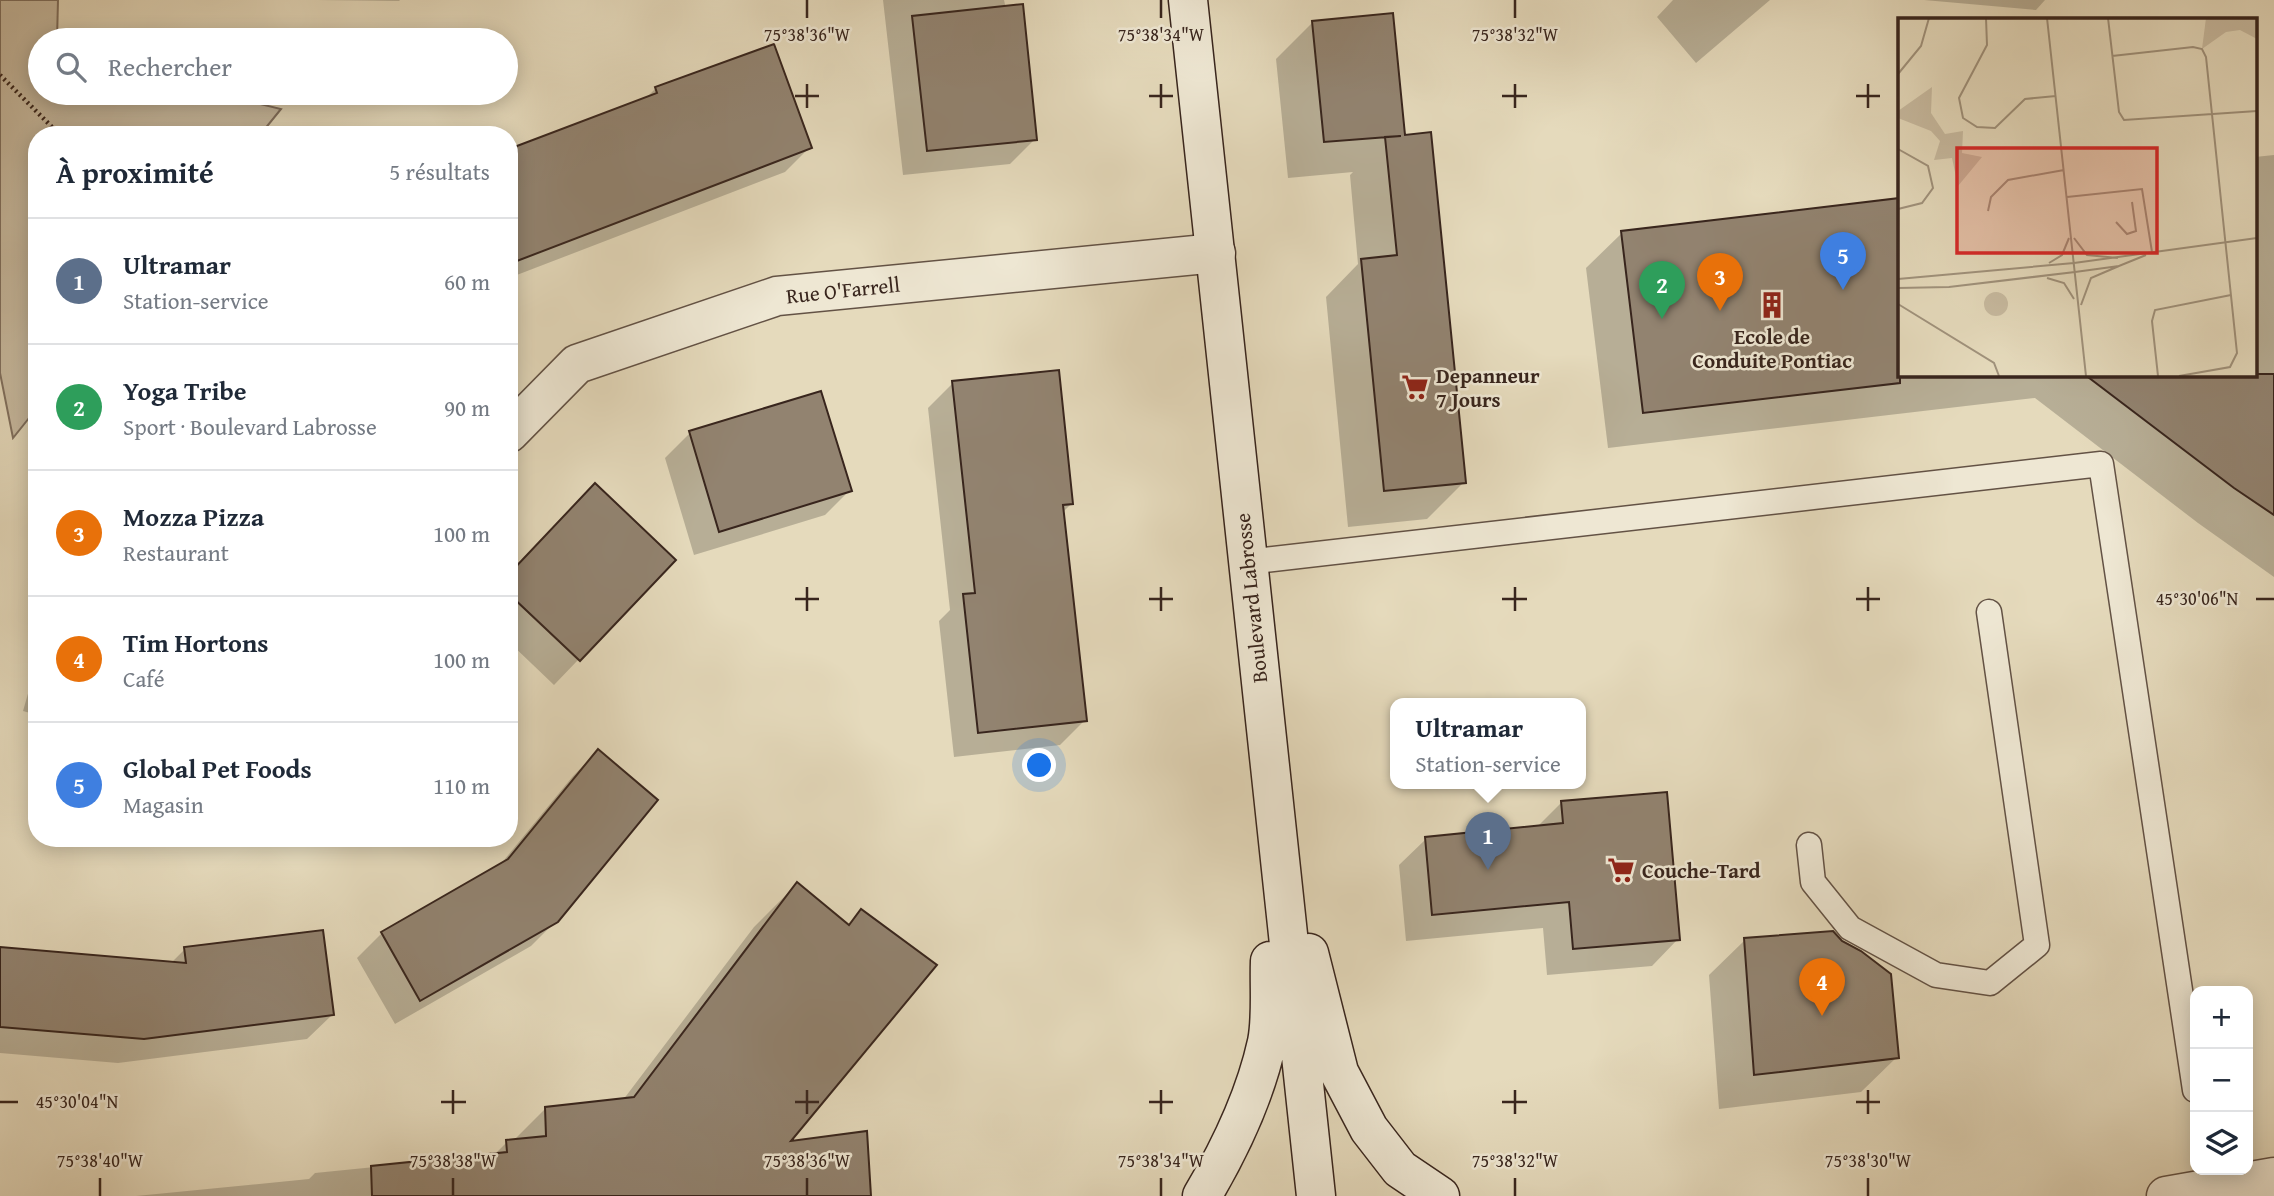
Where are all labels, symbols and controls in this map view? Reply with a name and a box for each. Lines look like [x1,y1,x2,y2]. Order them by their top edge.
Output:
inset map [1898,18,2256,376]
text: 75°38'36"W [764,21,851,48]
text: 75°38'34"W [1118,21,1205,48]
text: 75°38'32"W [1472,21,1559,48]
search box [28,28,518,105]
text: Rechercher [108,47,232,86]
icon: search [52,48,90,86]
text: À proximité [56,150,214,194]
text: 5 résultats [389,155,490,188]
pin: 5 [1820,232,1866,290]
text: Ultramar [123,245,231,284]
pin: 3 [1697,253,1743,311]
pin: 2 [1639,261,1685,319]
text: 1 [73,265,85,298]
text: 60 m [444,265,490,298]
street label: Rue O'Farrell [785,269,901,311]
text: Station-service [123,284,269,317]
building icon: Ecole de Conduite Pontiac [1757,290,1787,320]
place label: Ecole de Conduite Pontiac [1692,321,1852,376]
place label: Depanneur 7 Jours [1436,360,1540,415]
text: Yoga Tribe [123,371,246,410]
supermarket icon: Depanneur 7 Jours [1400,372,1430,402]
text: 2 [73,391,85,424]
text: 90 m [444,391,490,424]
text: Sport · Boulevard Labrosse [123,410,377,443]
text: Mozza Pizza [123,497,264,536]
street label: Boulevard Labrosse [1227,511,1275,684]
text: 3 [73,517,85,550]
text: 100 m [433,517,490,550]
text: Restaurant [123,536,229,569]
text: 45°30'06"N [2156,585,2239,612]
text: Tim Hortons [123,623,268,662]
text: 4 [73,643,85,676]
text: 100 m [433,643,490,676]
text: Café [123,662,165,695]
popup [1390,698,1586,789]
text: Ultramar [1415,708,1523,747]
text: Station-service [1415,747,1561,780]
your location [1022,748,1056,782]
text: Global Pet Foods [123,749,312,788]
text: 5 [73,769,85,802]
text: 110 m [433,769,490,802]
text: Magasin [123,788,204,821]
pin: 1 [1465,812,1511,870]
supermarket icon: Couche-Tard [1606,855,1636,885]
place label: Couche-Tard [1642,855,1761,886]
pin: 4 [1799,958,1845,1016]
map controls [2190,986,2253,1175]
button: + [2190,986,2253,1049]
button: − [2190,1049,2253,1112]
text: 45°30'04"N [36,1088,119,1115]
button: layers [2190,1112,2253,1175]
text: 75°38'40"W [57,1147,144,1174]
text: 75°38'38"W [410,1147,497,1174]
text: 75°38'36"W [764,1147,851,1174]
text: 75°38'34"W [1118,1147,1205,1174]
text: 75°38'32"W [1472,1147,1559,1174]
text: 75°38'30"W [1825,1147,1912,1174]

